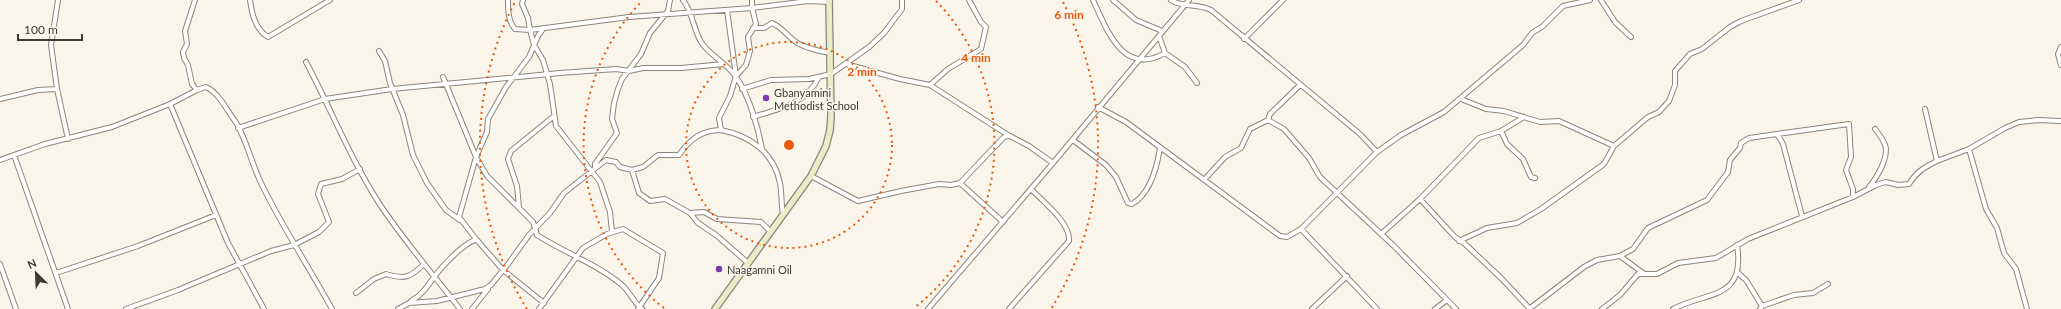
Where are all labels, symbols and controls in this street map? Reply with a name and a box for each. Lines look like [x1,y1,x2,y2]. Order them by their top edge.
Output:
text: 6 min [1054,7,1084,22]
scale bar [18,16,82,42]
text: 100 m [24,22,58,37]
text: 4 min [961,50,991,65]
text: 2 min [847,64,877,79]
place label: Gbanyamini Methodist School [774,86,859,112]
marker: Gbanyamini Methodist School [761,93,771,103]
centre of rings [782,138,796,152]
north arrow [16,253,56,293]
text: N [25,256,38,271]
place label: Naagamni Oil [727,263,792,276]
marker: Naagamni Oil [714,264,724,274]

